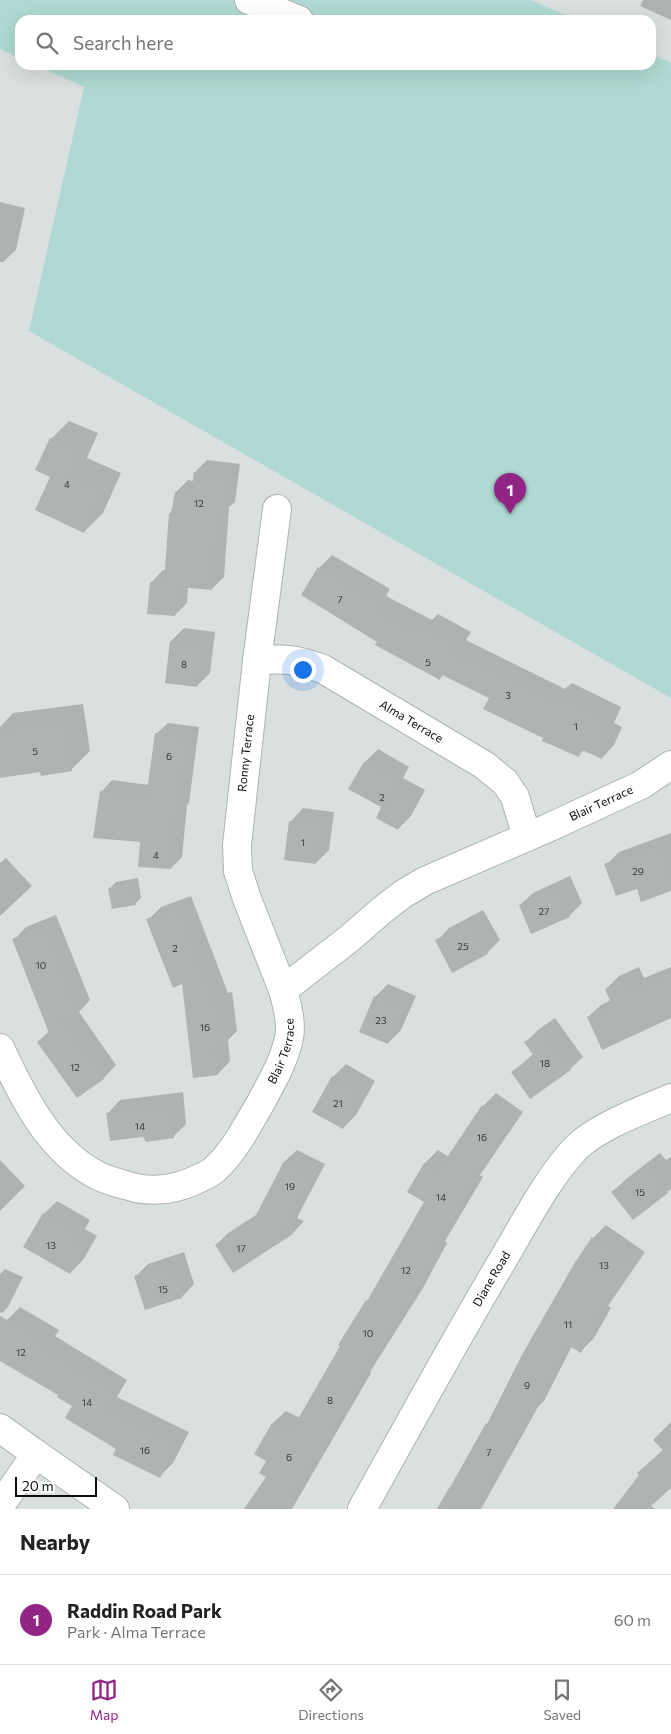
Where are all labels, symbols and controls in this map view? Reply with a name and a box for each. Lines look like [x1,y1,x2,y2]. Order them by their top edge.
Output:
search box [15,15,656,70]
icon: search [33,29,61,57]
text: Search here [73,31,173,54]
pin: 1 [494,473,526,514]
house number: 4 [64,478,70,490]
house number: 12 [194,497,204,509]
house number: 7 [337,593,343,605]
house number: 5 [425,656,431,668]
your location [290,657,316,683]
house number: 8 [181,658,187,670]
house number: 3 [505,689,511,701]
street label: Alma Terrace [377,696,446,745]
street label: Ronny Terrace [234,713,256,792]
house number: 1 [574,720,578,732]
house number: 5 [32,745,38,757]
house number: 6 [166,750,172,762]
street label: Blair Terrace [567,782,635,823]
house number: 2 [379,791,385,803]
house number: 1 [301,836,305,848]
house number: 4 [153,849,159,861]
house number: 29 [632,865,644,877]
house number: 27 [539,905,549,917]
house number: 25 [457,940,469,952]
house number: 2 [172,942,178,954]
house number: 10 [36,959,46,971]
house number: 23 [375,1014,387,1026]
street label: Blair Terrace [264,1018,296,1086]
house number: 16 [200,1021,210,1033]
house number: 18 [540,1057,550,1069]
house number: 12 [70,1061,80,1073]
house number: 21 [333,1097,343,1109]
house number: 14 [135,1120,145,1132]
house number: 16 [477,1131,487,1143]
house number: 19 [285,1180,295,1192]
house number: 15 [635,1186,645,1198]
house number: 14 [436,1191,446,1203]
house number: 13 [46,1239,56,1251]
house number: 17 [236,1242,246,1254]
street label: Diane Road [469,1248,512,1309]
house number: 13 [599,1259,609,1271]
house number: 12 [401,1264,411,1276]
house number: 15 [158,1283,168,1295]
house number: 11 [564,1318,572,1330]
house number: 10 [363,1327,373,1339]
house number: 12 [16,1346,26,1358]
house number: 9 [524,1379,530,1391]
house number: 8 [327,1394,333,1406]
house number: 14 [82,1396,92,1408]
house number: 16 [140,1444,150,1456]
house number: 7 [486,1446,492,1458]
house number: 6 [286,1451,292,1463]
scale bar [15,1474,98,1497]
text: 20 m [22,1477,54,1494]
text: Nearby [20,1529,90,1554]
text: Raddin Road Park [67,1599,222,1622]
text: 1 [32,1610,40,1629]
text: 60 m [614,1610,651,1629]
text: Park · Alma Terrace [67,1622,206,1641]
tab: Map [90,1676,119,1723]
tab: Directions [298,1676,364,1723]
tab: Saved [543,1676,581,1723]

